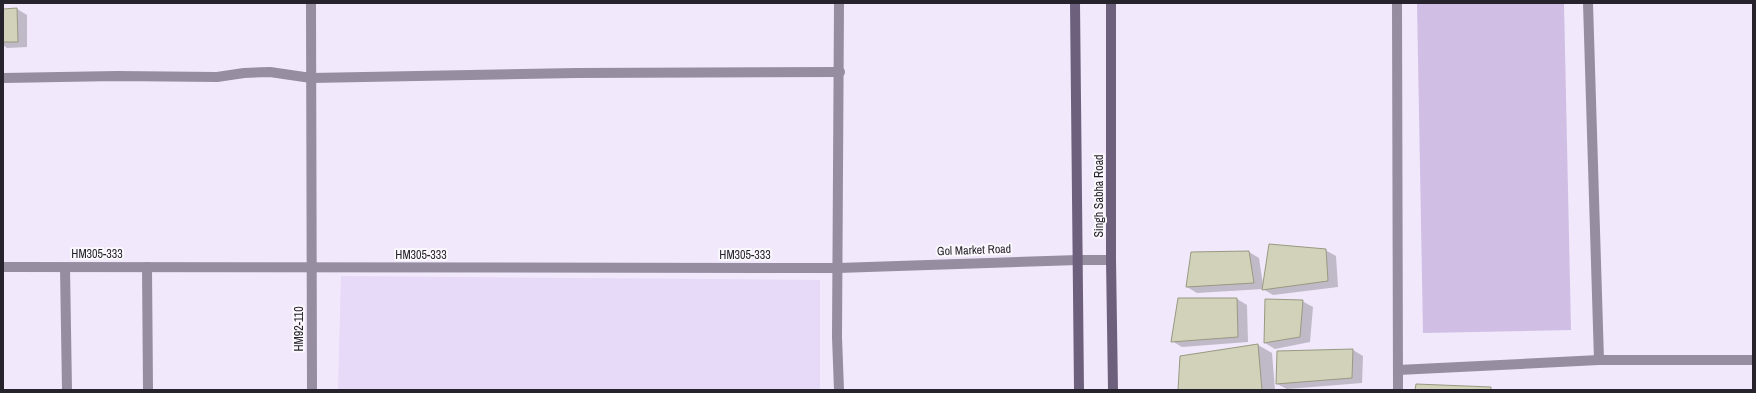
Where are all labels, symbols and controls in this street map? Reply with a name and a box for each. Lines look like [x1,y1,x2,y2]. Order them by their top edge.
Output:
street label: Singh Sabha Road [1091,154,1107,238]
street label: Gol Market Road [937,241,1011,259]
street label: HM305-333 [71,246,123,262]
street label: HM305-333 [395,247,447,263]
street label: HM305-333 [719,247,771,263]
street label: HM92-110 [291,306,307,352]

